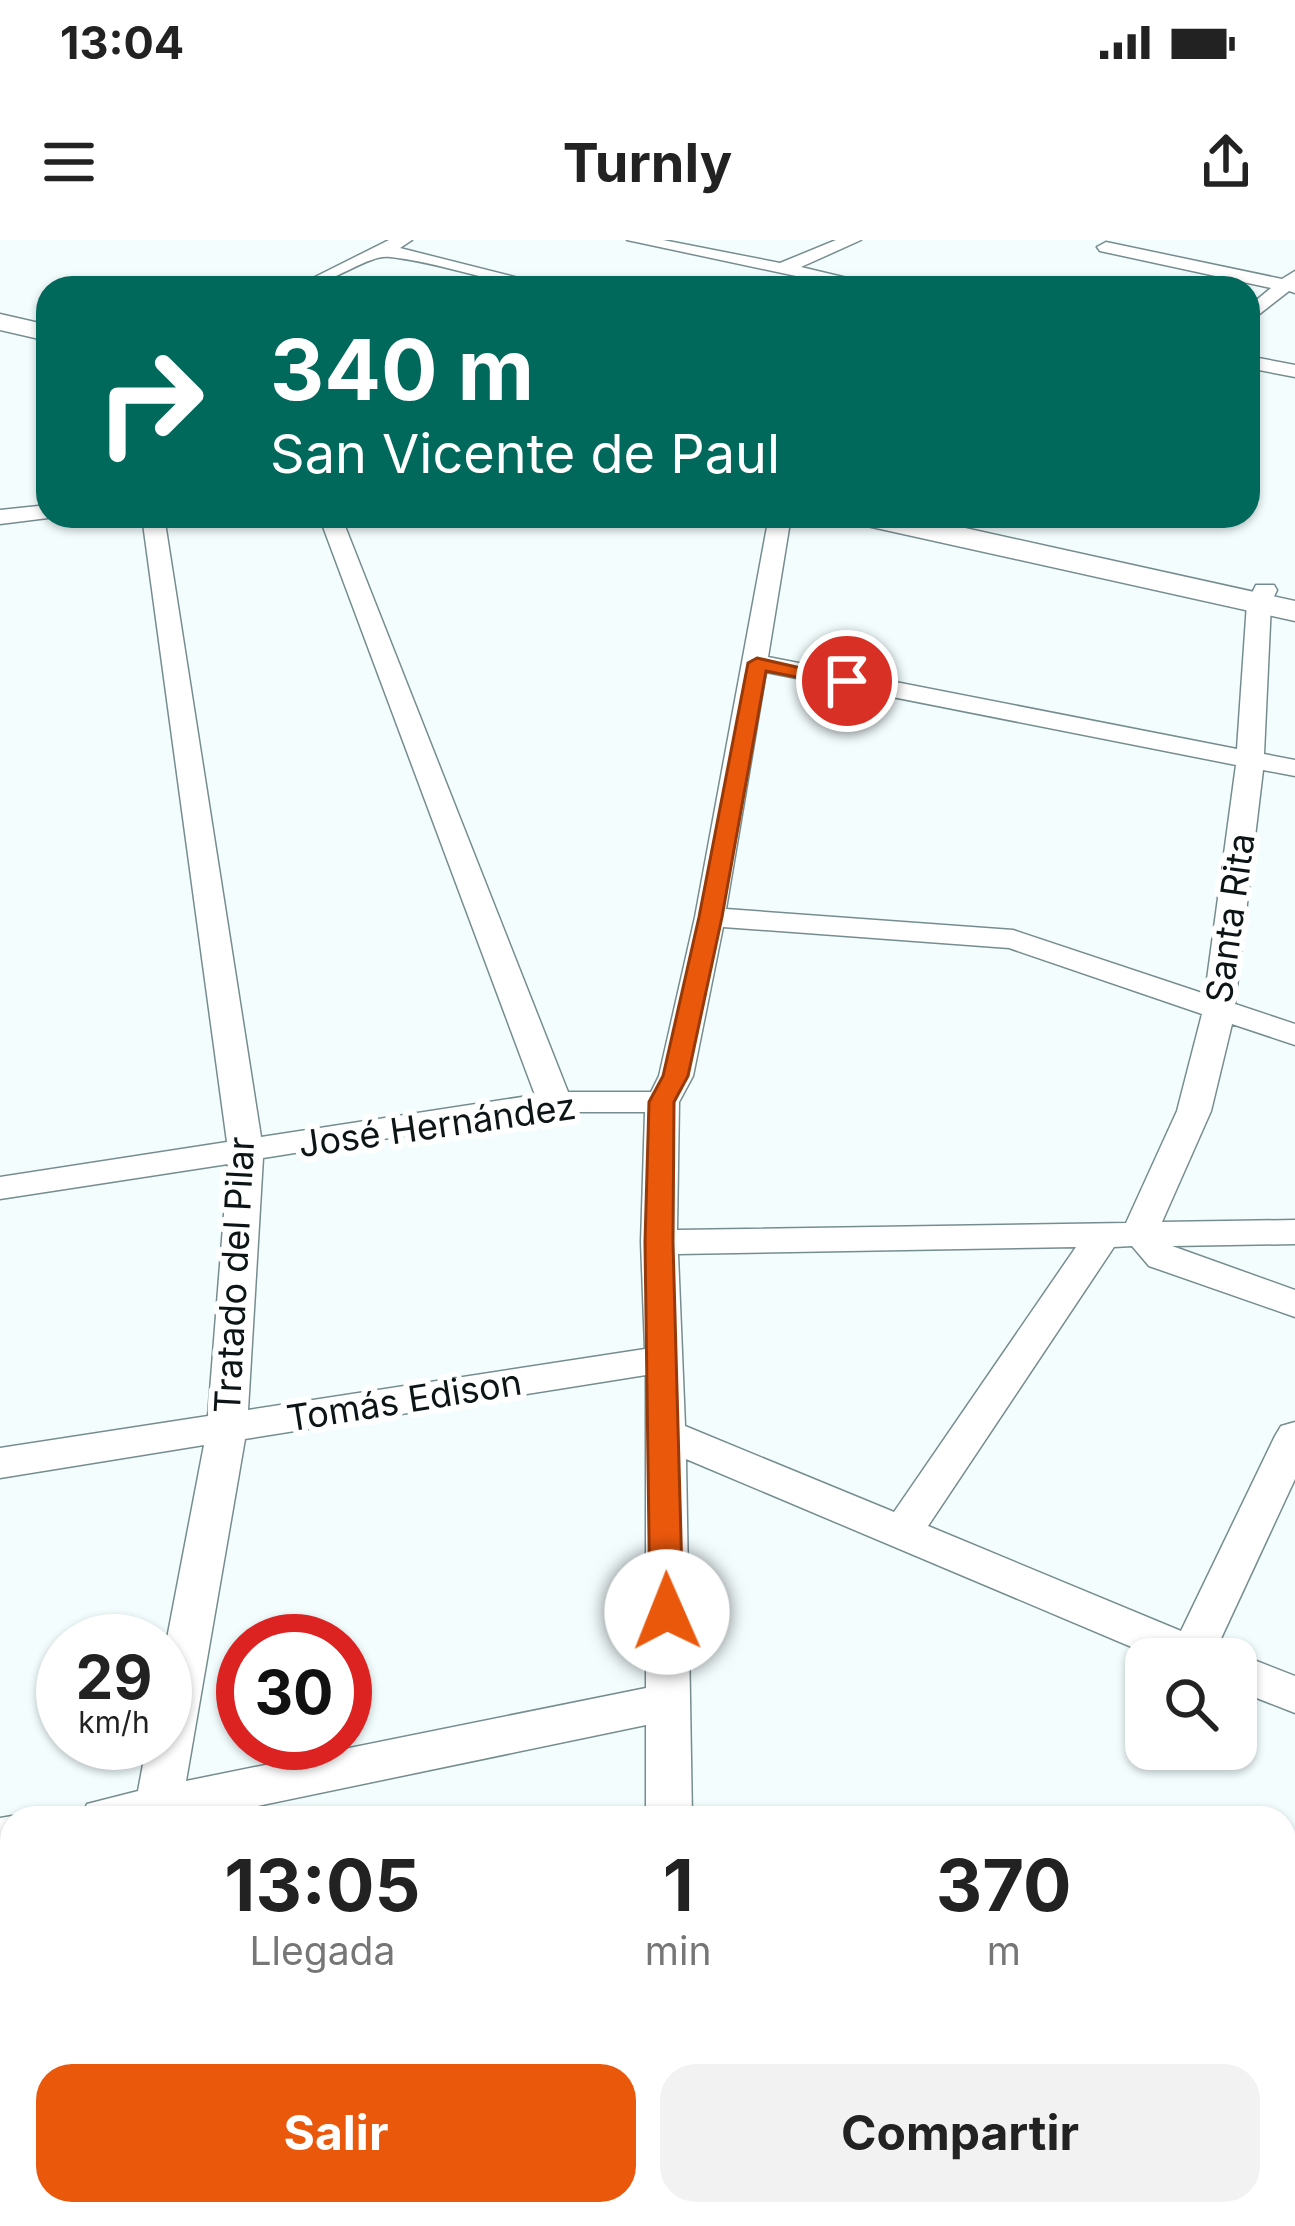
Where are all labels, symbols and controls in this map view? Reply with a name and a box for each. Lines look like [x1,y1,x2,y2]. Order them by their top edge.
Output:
text: 13:04 [60,15,184,70]
icon: menu [36,129,102,195]
icon: share [1193,129,1259,195]
text: Turnly [563,130,732,195]
text: 340 m [270,319,534,420]
icon: right [72,324,228,480]
text: San Vicente de Paul [270,421,780,486]
pin [796,630,898,732]
icon: arrive [814,648,880,714]
street label: Santa Rita [1196,830,1264,1006]
street label: José Hernández [296,1084,578,1166]
street label: Tratado del Pilar [205,1136,263,1414]
street label: Tomás Edison [283,1360,525,1440]
position arrow [604,1549,730,1675]
speed limit sign: 30 [216,1614,372,1770]
map controls [1125,1638,1257,1770]
button: search [1125,1638,1257,1770]
text: 29 [76,1641,152,1713]
text: km/h [78,1704,150,1740]
text: 13:05 [224,1841,420,1928]
text: 1 [663,1841,694,1928]
text: 370 [936,1841,1072,1928]
text: Llegada [249,1927,395,1974]
text: min [645,1927,711,1974]
text: m [987,1927,1021,1974]
button: Salir [36,2064,636,2202]
button: Compartir [660,2064,1260,2202]

